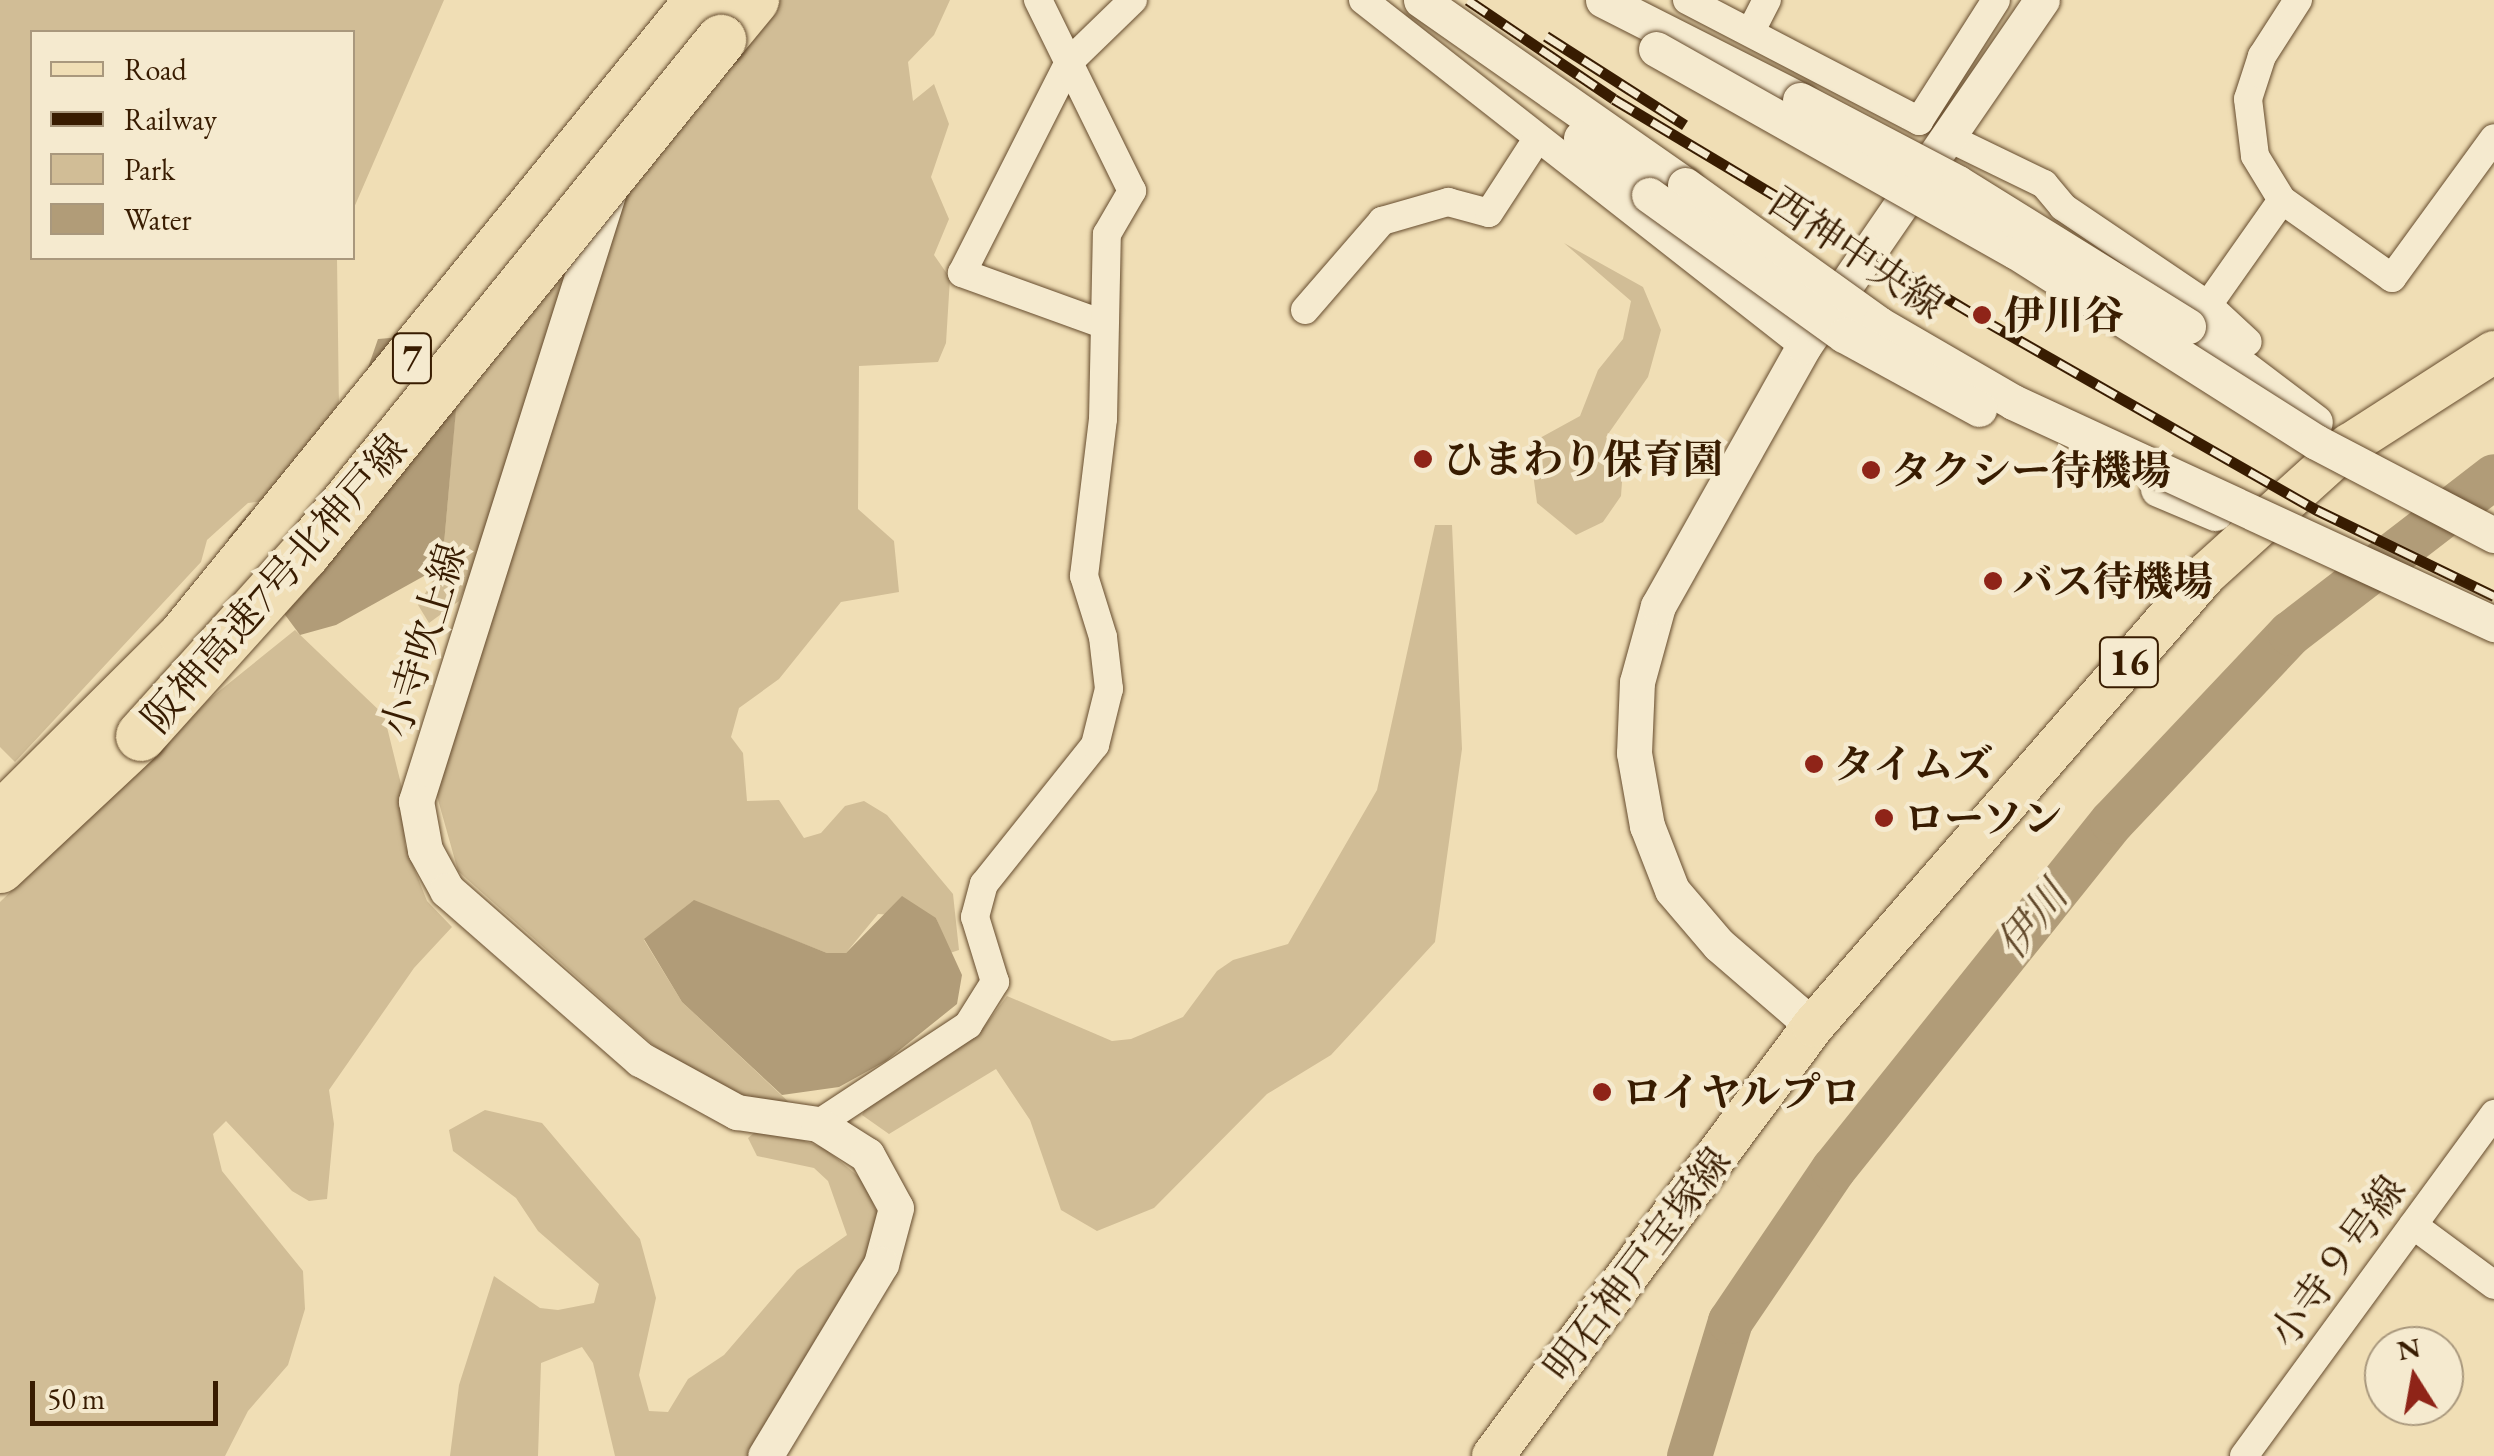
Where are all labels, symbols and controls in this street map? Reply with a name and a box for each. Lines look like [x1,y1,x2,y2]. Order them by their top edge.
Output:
legend [30,30,355,260]
text: Road [124,50,187,89]
text: Railway [124,100,217,139]
text: Park [124,150,175,189]
street label: 西神中央線 [1761,177,1953,329]
text: Water [124,200,192,239]
place label: 伊川谷 [2004,291,2124,339]
marker: 伊川谷 [1969,302,1995,328]
road number: 7 [390,325,434,391]
street label: 阪神高速7号北神戸線 [131,424,417,742]
place label: ひまわり保育園 [1443,435,1723,483]
place label: タクシー待機場 [1891,446,2171,494]
marker: ひまわり保育園 [1412,448,1434,470]
marker: タクシー待機場 [1860,459,1882,481]
street label: 小寺吹上線 [371,537,475,743]
place label: バス待機場 [2013,557,2213,605]
marker: バス待機場 [1982,570,2004,592]
road number: 16 [2096,629,2162,695]
place label: タイムズ [1834,740,1994,788]
marker: タイムズ [1803,753,1825,775]
place label: ローソン [1904,794,2064,842]
marker: ローソン [1873,807,1895,829]
water label: 伊川 [1986,872,2078,968]
place label: ロイヤルプロ [1622,1068,1862,1116]
marker: ロイヤルプロ [1591,1081,1613,1103]
street label: 明石神戸宝塚線 [1534,1138,1740,1390]
street label: 小寺９号線 [2259,1166,2415,1356]
north arrow [2364,1326,2464,1426]
text: N [2394,1329,2423,1368]
scale bar [35,1361,222,1423]
text: 50 m [47,1379,105,1418]

